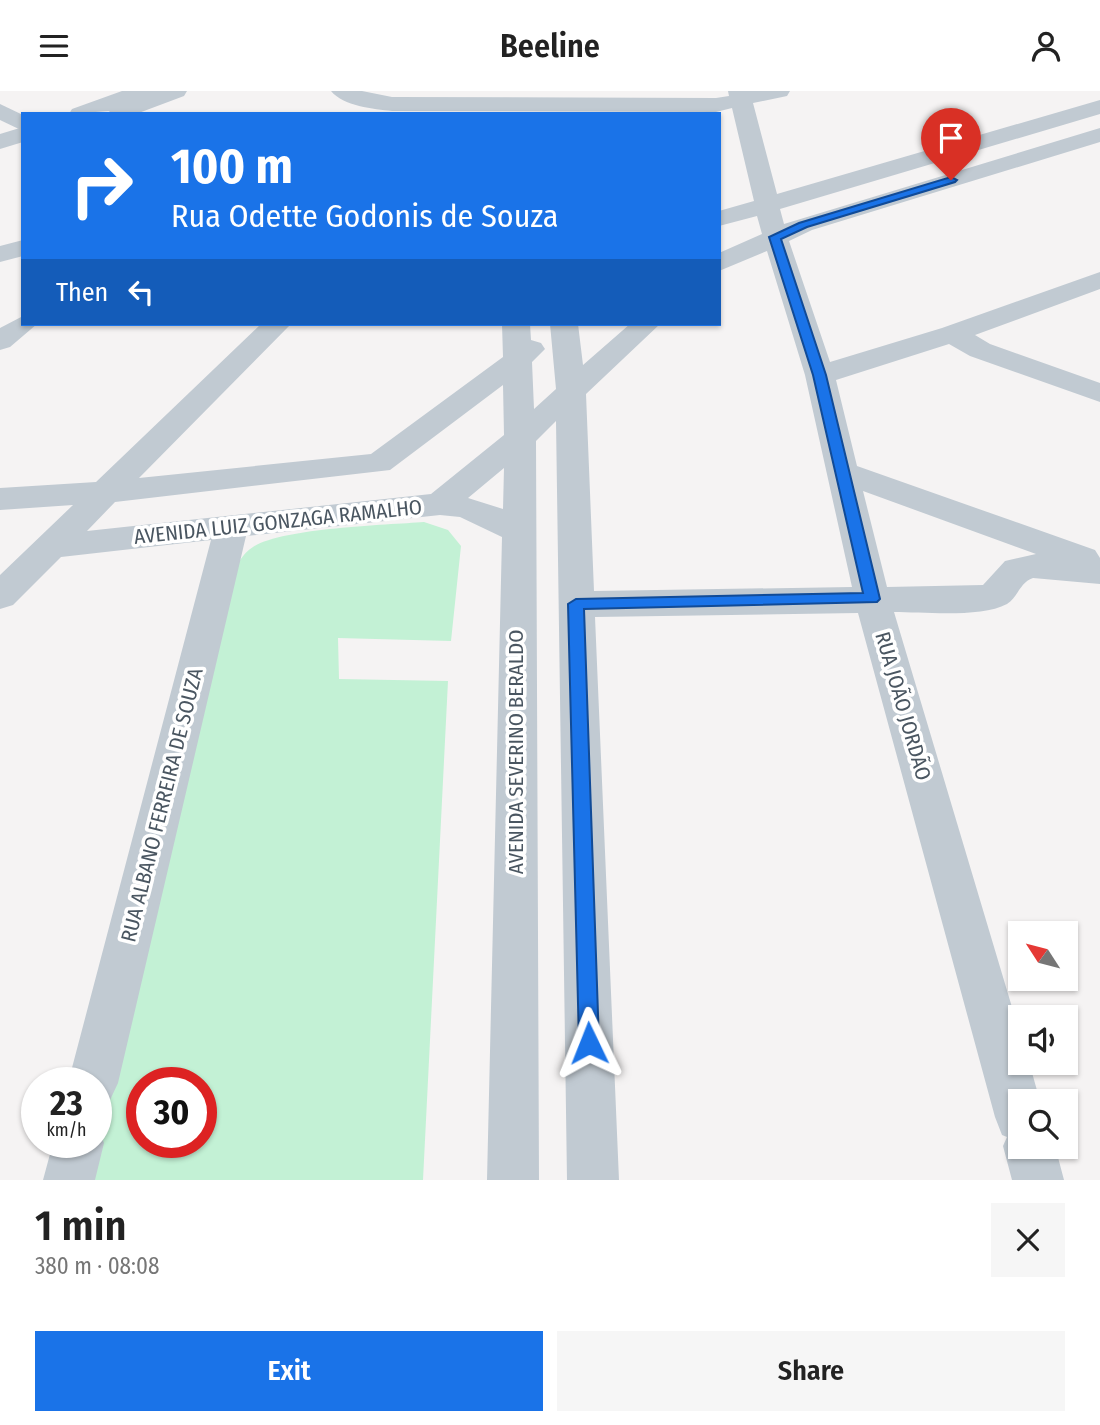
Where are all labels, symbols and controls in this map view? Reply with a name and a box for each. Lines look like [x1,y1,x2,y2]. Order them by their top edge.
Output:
icon: menu [35,27,73,65]
text: Beeline [500,27,600,65]
icon: person [1027,27,1065,65]
pin [921,108,981,180]
icon: arrive [932,119,970,157]
text: 100 m [171,137,293,196]
icon: right [56,140,147,231]
text: Rua Odette Godonis de Souza [171,197,558,235]
icon: left [122,273,160,311]
text: Then [56,277,108,308]
street label: AVENIDA LUIZ GONZAGA RAMALHO [133,494,423,550]
street label: RUA JOÃO JORDÃO [869,629,937,783]
street label: AVENIDA SEVERINO BERALDO [503,630,529,874]
street label: RUA ALBANO FERREIRA DE SOUZA [115,665,209,945]
north arrow [1008,921,1078,991]
map controls [1008,921,1078,1159]
button: sound [1008,1005,1078,1075]
position arrow [552,1006,626,1080]
speed limit sign: 30 [126,1067,217,1158]
text: 23 [50,1082,83,1124]
button: search [1008,1089,1078,1159]
text: km/h [46,1119,87,1141]
text: 1 min [35,1201,126,1251]
button: close [991,1203,1065,1277]
text: 380 m · 08:08 [35,1252,159,1280]
button: Exit [35,1331,543,1411]
button: Share [557,1331,1065,1411]

